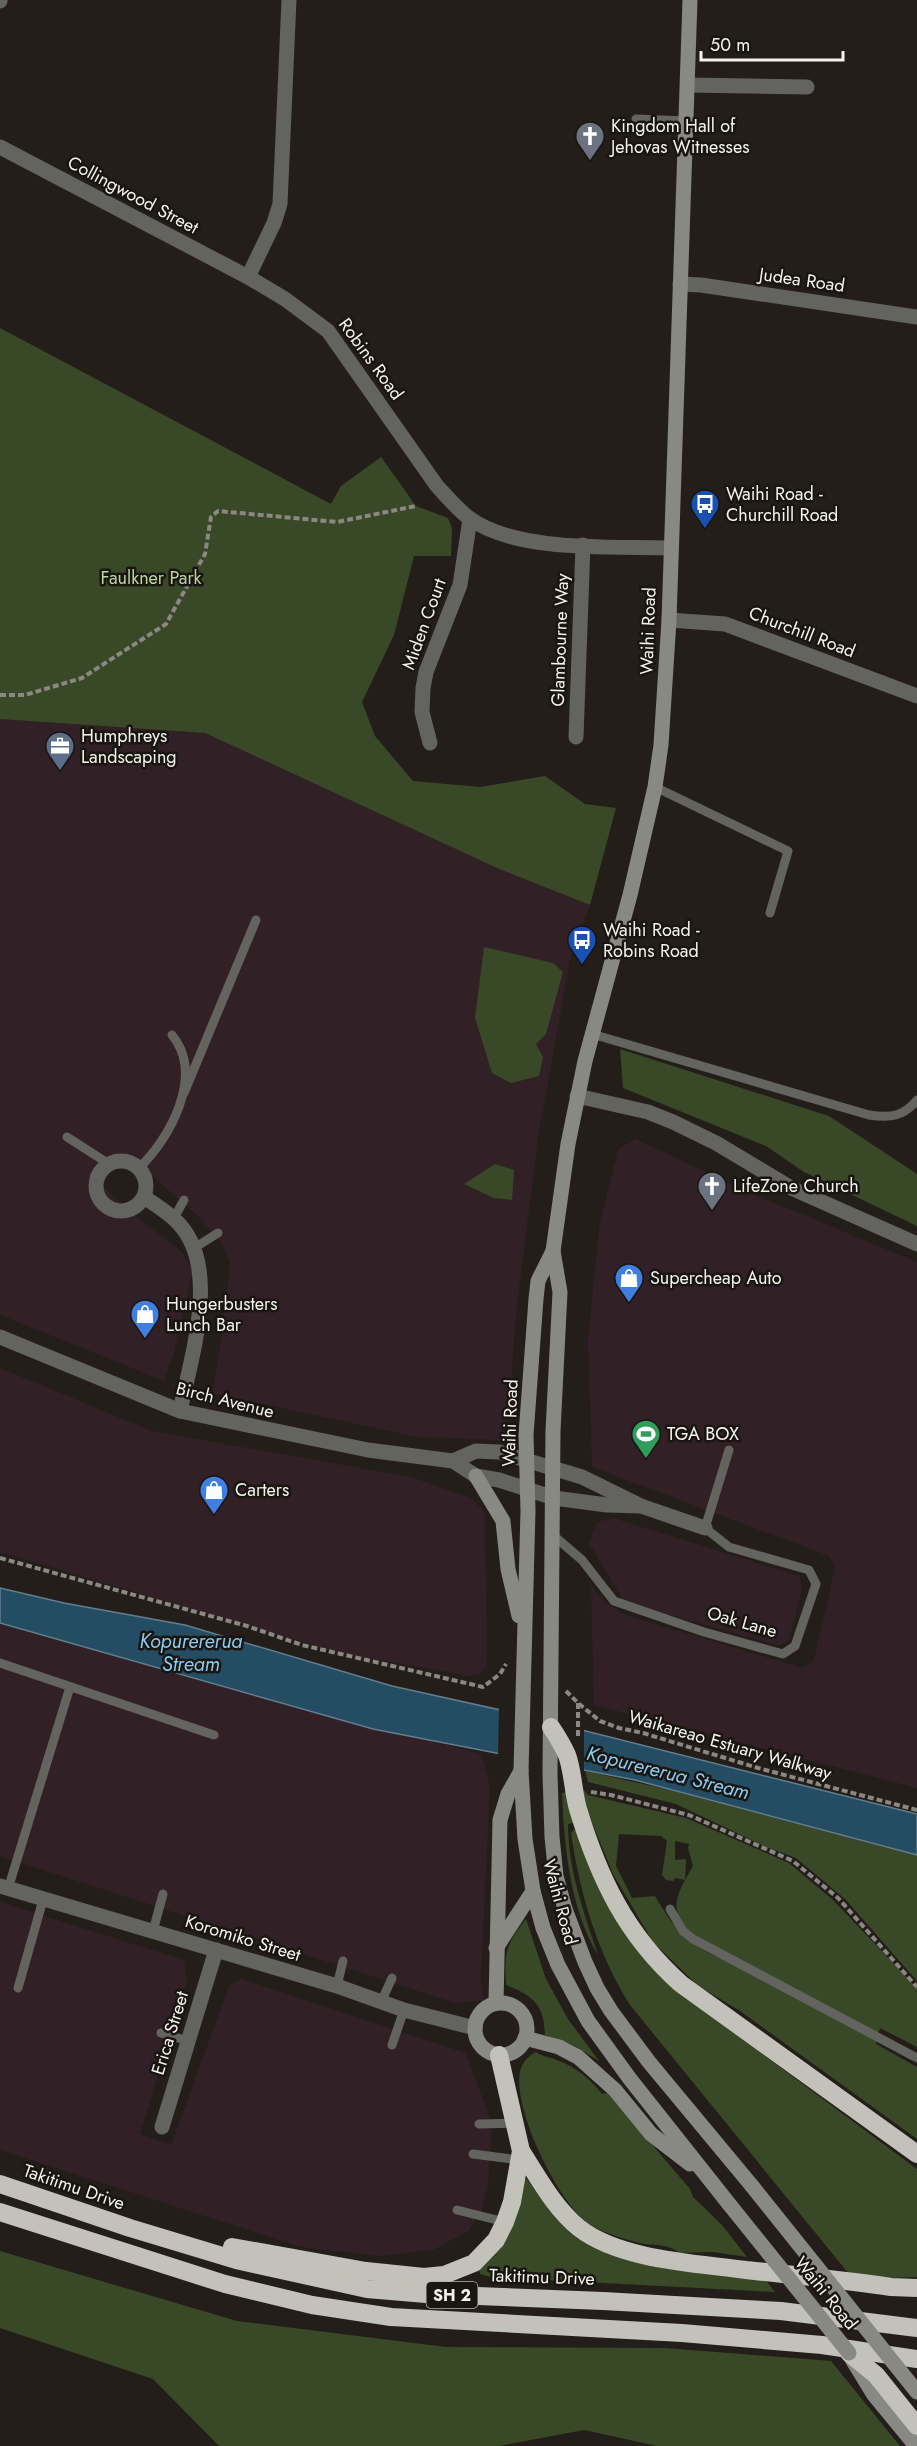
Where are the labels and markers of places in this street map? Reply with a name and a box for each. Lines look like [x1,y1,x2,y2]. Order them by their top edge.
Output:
place label: Kingdom Hall of Jehovas Witnesses [609,113,749,160]
church icon: Kingdom Hall of Jehovas Witnesses [574,120,606,162]
place label: Waihi Road - Churchill Road [726,481,838,528]
bus stop icon: Waihi Road - Churchill Road [689,488,721,530]
place label: Humphreys Landscaping [81,723,177,770]
office icon: Humphreys Landscaping [44,730,76,772]
place label: Waihi Road - Robins Road [603,917,700,964]
bus stop icon: Waihi Road - Robins Road [566,924,598,966]
church icon: LifeZone Church [696,1170,728,1212]
place label: LifeZone Church [733,1173,859,1199]
shop icon: Supercheap Auto [613,1262,645,1304]
place label: Supercheap Auto [650,1265,782,1291]
place label: Hungerbusters Lunch Bar [166,1291,277,1338]
shop icon: Hungerbusters Lunch Bar [129,1298,161,1340]
sports icon: TGA BOX [630,1418,662,1460]
place label: TGA BOX [667,1421,739,1447]
shop icon: Carters [198,1474,230,1516]
place label: Carters [235,1477,289,1503]

